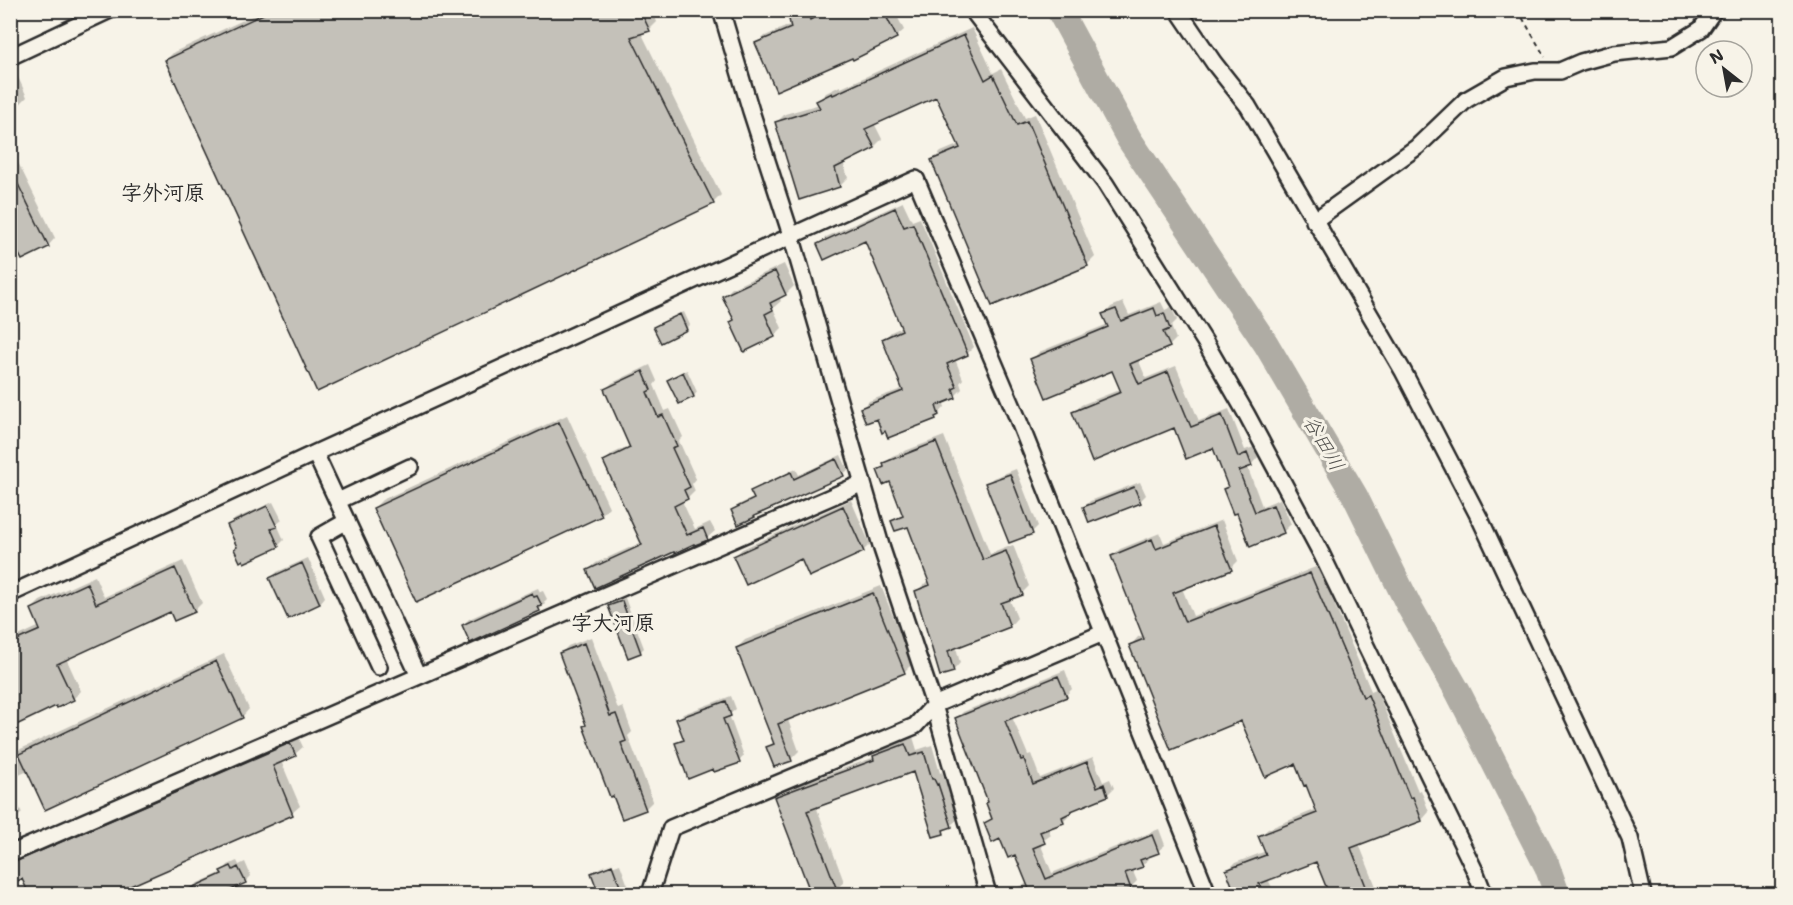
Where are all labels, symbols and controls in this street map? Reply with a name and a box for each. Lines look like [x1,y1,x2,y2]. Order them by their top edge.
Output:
north arrow [1694,39,1754,99]
text: N [1706,44,1727,69]
district label: 字外河原 [121,179,205,207]
water label: 谷田川 [1298,411,1350,475]
district label: 字大河原 [571,609,655,637]

